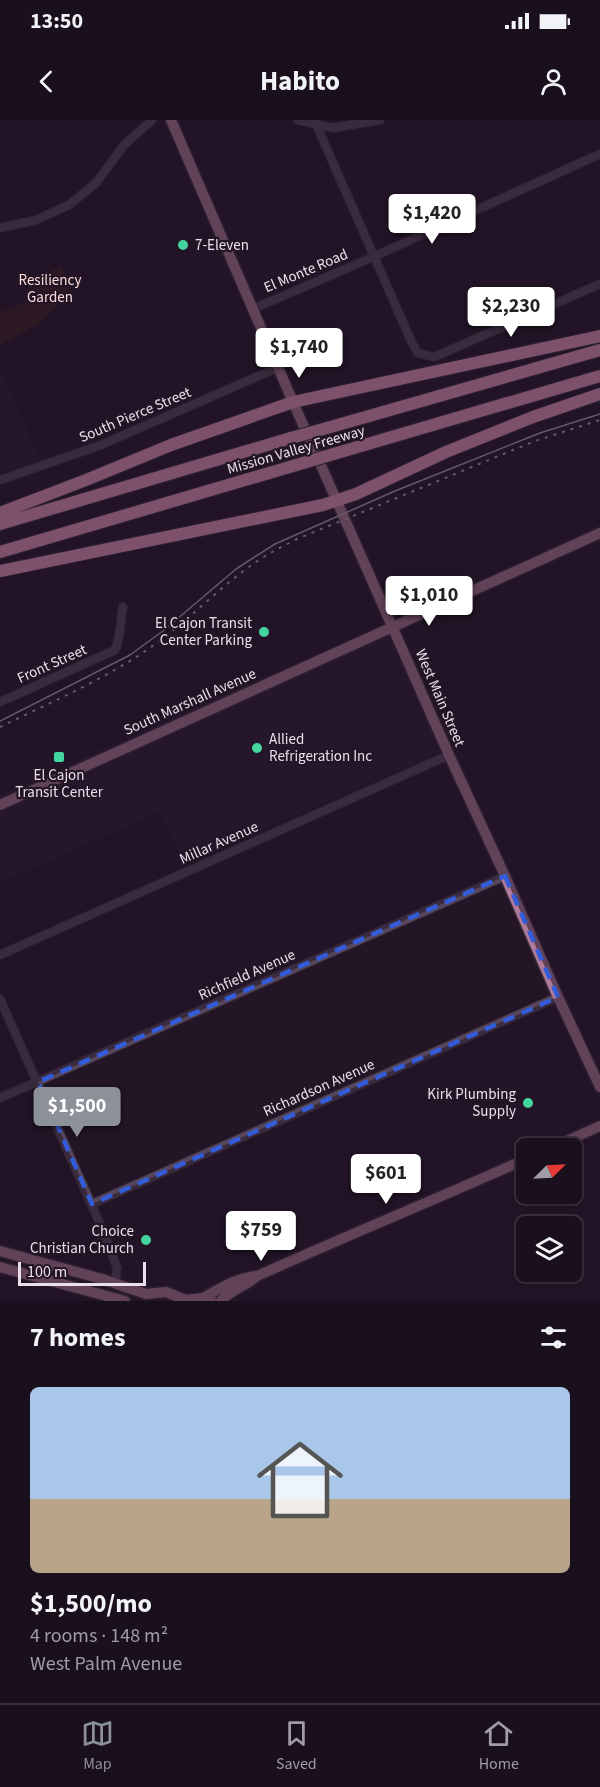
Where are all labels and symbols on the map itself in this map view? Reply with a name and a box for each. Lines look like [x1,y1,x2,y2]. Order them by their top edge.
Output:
pin: $1,420 [383,194,481,245]
place label: 7-Eleven [195,235,249,256]
marker: 7-Eleven [176,238,190,252]
street label: El Monte Road [261,244,351,298]
park label: Resiliency Garden [19,270,81,308]
pin: $2,230 [462,287,560,338]
pin: $1,740 [250,328,348,379]
street label: South Pierce Street [76,382,194,448]
street label: Mission Valley Freeway [225,420,367,480]
pin: $1,010 [380,576,478,627]
place label: El Cajon Transit Center Parking [155,613,252,651]
marker: El Cajon Transit Center Parking [257,625,271,639]
street label: Front Street [14,639,90,689]
street label: West Main Street [410,646,470,750]
street label: South Marshall Avenue [120,663,260,741]
place label: Allied Refrigeration Inc [269,729,372,767]
marker: Allied Refrigeration Inc [250,741,264,755]
marker: El Cajon Transit Center [52,750,66,764]
place label: El Cajon Transit Center [15,765,104,803]
street label: Millar Avenue [176,816,262,870]
street label: Richfield Avenue [195,944,299,1006]
street label: Richardson Avenue [260,1054,378,1122]
place label: Kirk Plumbing Supply [427,1084,516,1122]
pin: $1,500 [28,1087,126,1138]
marker: Kirk Plumbing Supply [521,1096,535,1110]
north arrow [516,1138,582,1204]
pin: $601 [350,1154,422,1205]
pin: $759 [225,1211,297,1262]
place label: Choice Christian Church [30,1221,134,1259]
marker: Choice Christian Church [139,1233,153,1247]
scale bar [18,1259,146,1286]

